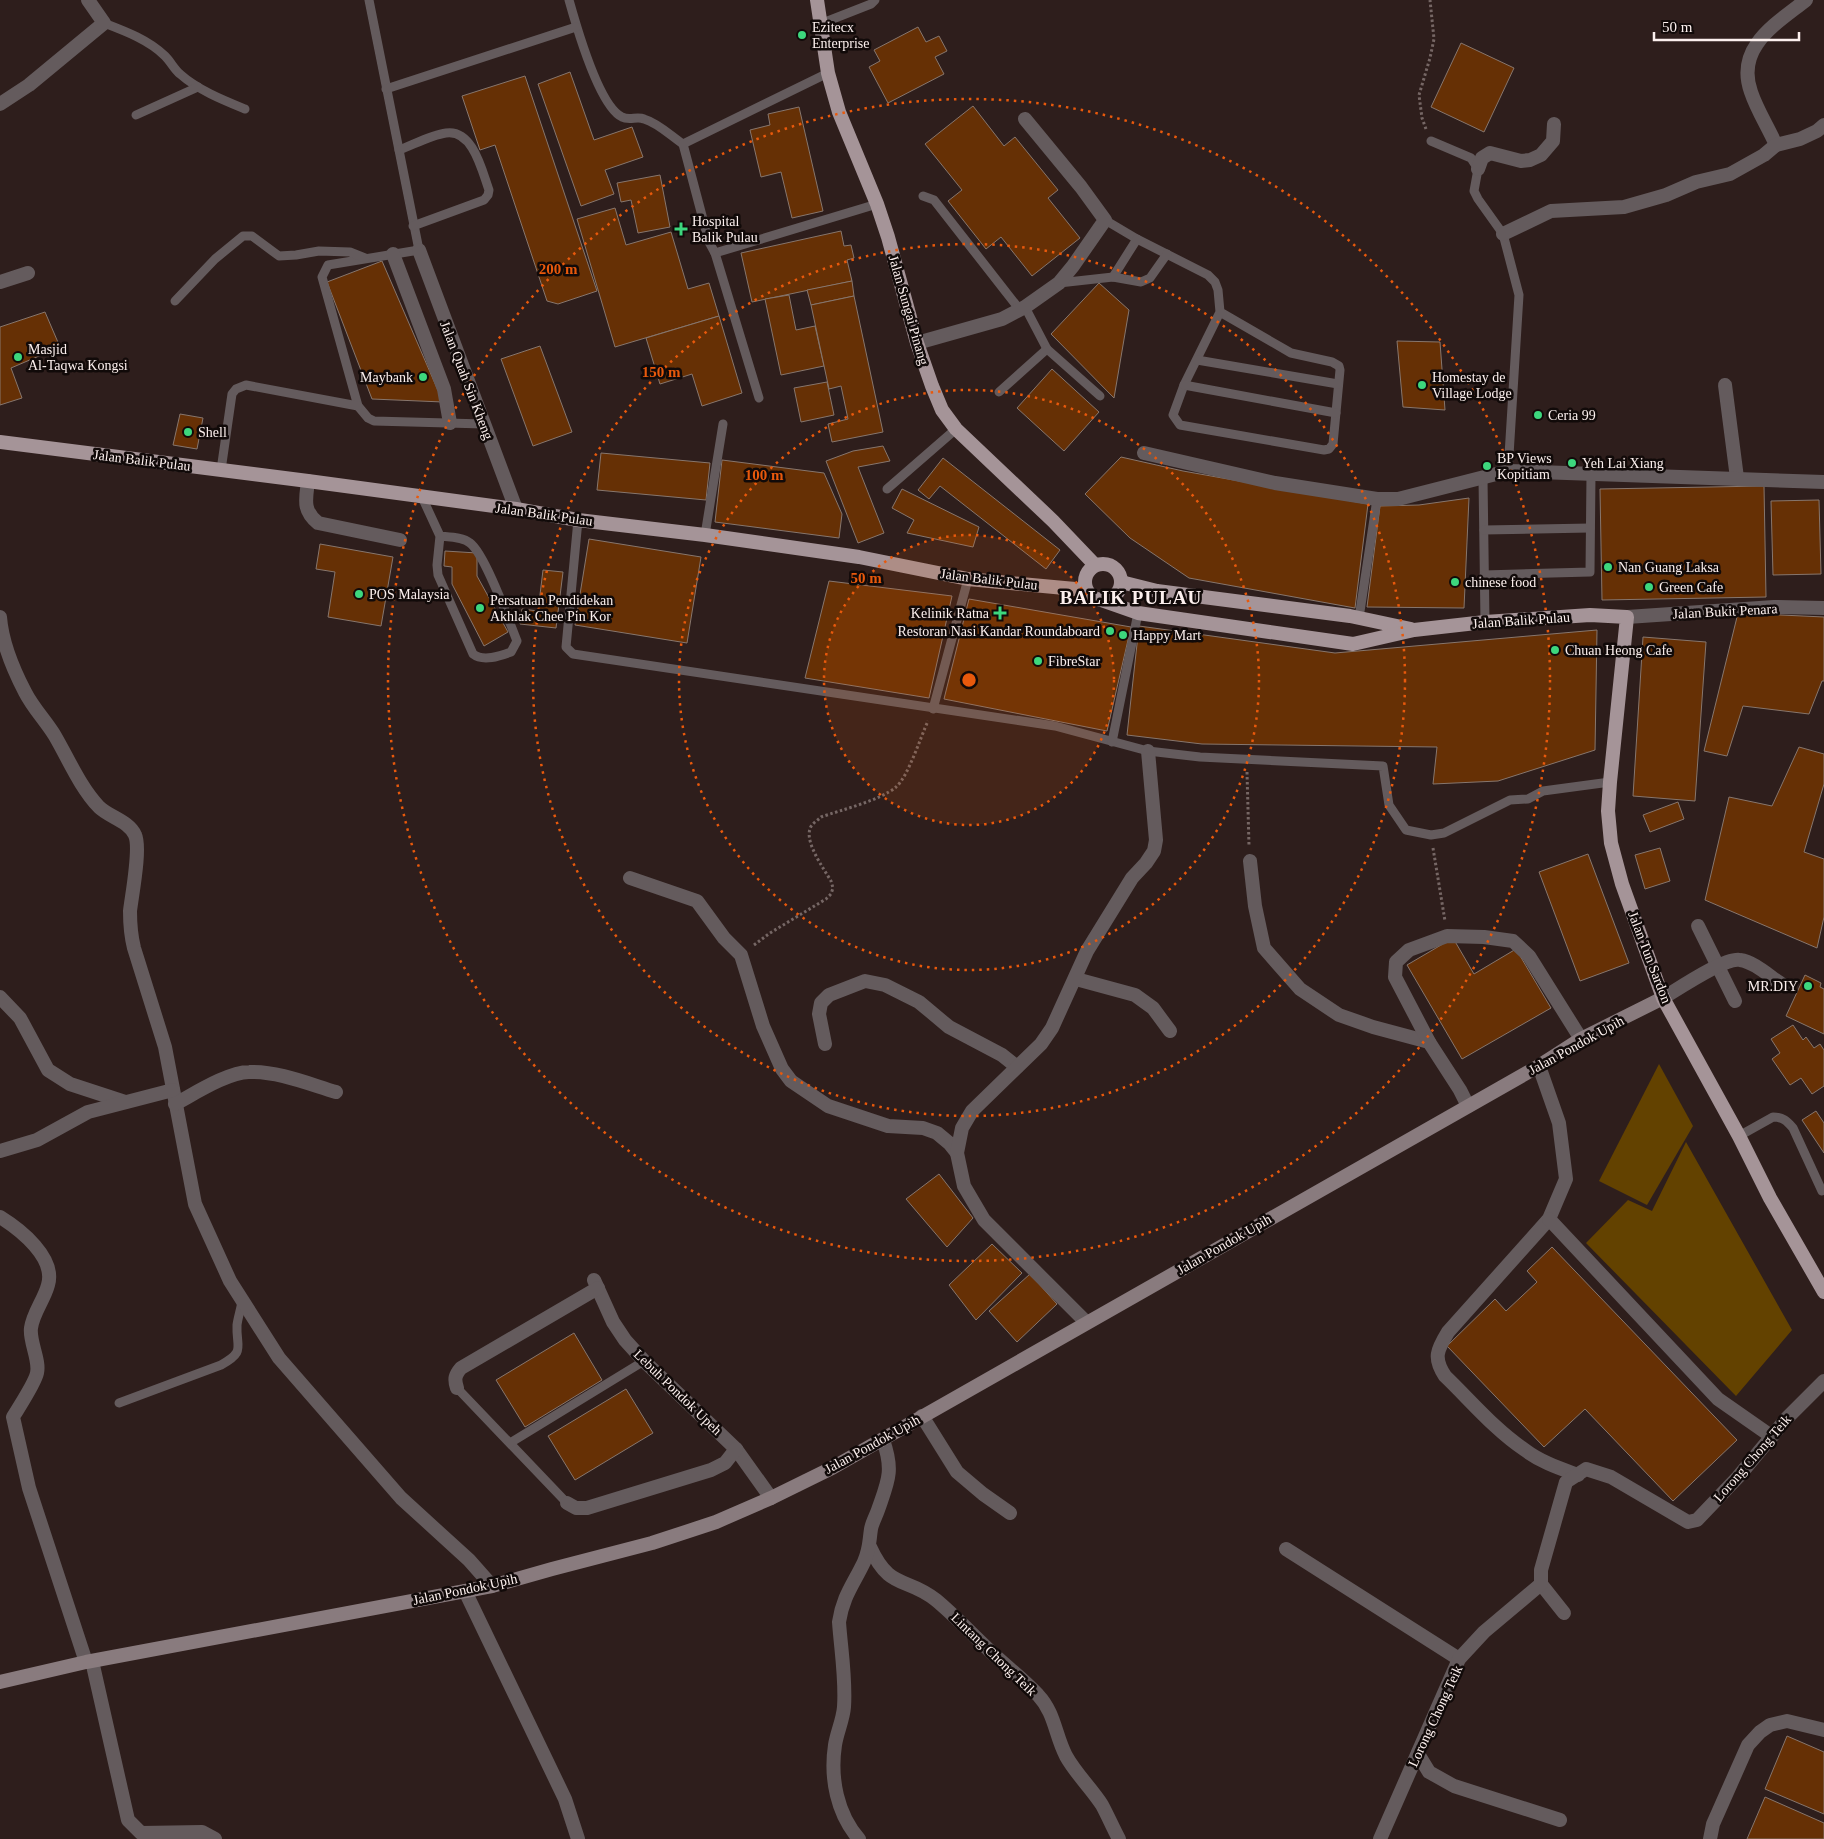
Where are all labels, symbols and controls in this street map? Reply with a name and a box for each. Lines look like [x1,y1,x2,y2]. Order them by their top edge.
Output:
scale bar [1654,10,1799,42]
text: 50 m [1662,19,1693,35]
place label: Ezitecx Enterprise [812,20,870,51]
marker: Ezitecx Enterprise [796,29,808,41]
place label: Hospital Balik Pulau [692,214,758,245]
marker: Hospital Balik Pulau [674,222,688,236]
street label: Jalan Sungai Pinang [886,253,931,367]
text: 200 m [539,261,578,277]
street label: Jalan Quah Sin Kheng [437,319,496,441]
place label: Masjid Al-Taqwa Kongsi [28,342,128,373]
marker: Masjid Al-Taqwa Kongsi [12,351,24,363]
text: 150 m [642,364,681,380]
place label: Maybank [360,370,413,385]
place label: Homestay de Village Lodge [1432,370,1512,401]
marker: Maybank [417,371,429,383]
marker: Homestay de Village Lodge [1416,379,1428,391]
place label: Ceria 99 [1548,408,1596,423]
marker: Ceria 99 [1532,409,1544,421]
place label: Shell [198,425,227,440]
marker: Shell [182,426,194,438]
street label: Jalan Balik Pulau [92,447,191,474]
place label: BP Views Kopitiam [1497,451,1552,482]
place label: Yeh Lai Xiang [1582,456,1664,471]
marker: Yeh Lai Xiang [1566,457,1578,469]
marker: BP Views Kopitiam [1481,460,1493,472]
text: 100 m [745,467,784,483]
street label: Jalan Balik Pulau [494,500,593,529]
place label: Nan Guang Laksa [1618,560,1720,575]
marker: Nan Guang Laksa [1602,561,1614,573]
street label: Jalan Balik Pulau [939,566,1038,593]
text: 50 m [850,570,882,586]
place label: chinese food [1465,575,1536,590]
marker: chinese food [1449,576,1461,588]
place label: Green Cafe [1659,580,1723,595]
marker: Green Cafe [1643,581,1655,593]
place label: POS Malaysia [369,587,450,602]
district label: BALIK PULAU [1060,587,1202,608]
marker: POS Malaysia [353,588,365,600]
place label: Persatuan Pendidekan Akhlak Chee Pin Kor [490,593,613,624]
street label: Jalan Bukit Penara [1672,601,1779,622]
marker: Persatuan Pendidekan Akhlak Chee Pin Kor [474,602,486,614]
place label: Kelinik Ratna [911,606,990,621]
marker: Kelinik Ratna [993,606,1007,620]
street label: Jalan Balik Pulau [1472,610,1570,631]
place label: Restoran Nasi Kandar Roundaboard [897,624,1100,639]
marker: Restoran Nasi Kandar Roundaboard [1104,625,1116,637]
place label: Happy Mart [1133,628,1201,643]
marker: Happy Mart [1117,629,1129,641]
place label: Chuan Heong Cafe [1565,643,1672,658]
marker: Chuan Heong Cafe [1549,644,1561,656]
place label: FibreStar [1048,654,1100,669]
marker: FibreStar [1032,655,1044,667]
centre of rings [960,671,978,689]
street label: Jalan Tun Sardon [1625,909,1674,1005]
place label: MR.DIY [1748,979,1798,994]
marker: MR.DIY [1802,980,1814,992]
street label: Jalan Pondok Upih [1526,1013,1626,1078]
street label: Jalan Pondok Upih [1174,1211,1274,1278]
street label: Lebuh Pondok Upeh [631,1347,725,1438]
street label: Jalan Pondok Upih [822,1412,922,1477]
street label: Lorong Chong Teik [1711,1412,1794,1505]
street label: Jalan Pondok Upih [411,1571,519,1608]
street label: Lintang Chong Teik [948,1610,1039,1699]
street label: Lorong Chong Teik [1405,1663,1465,1769]

